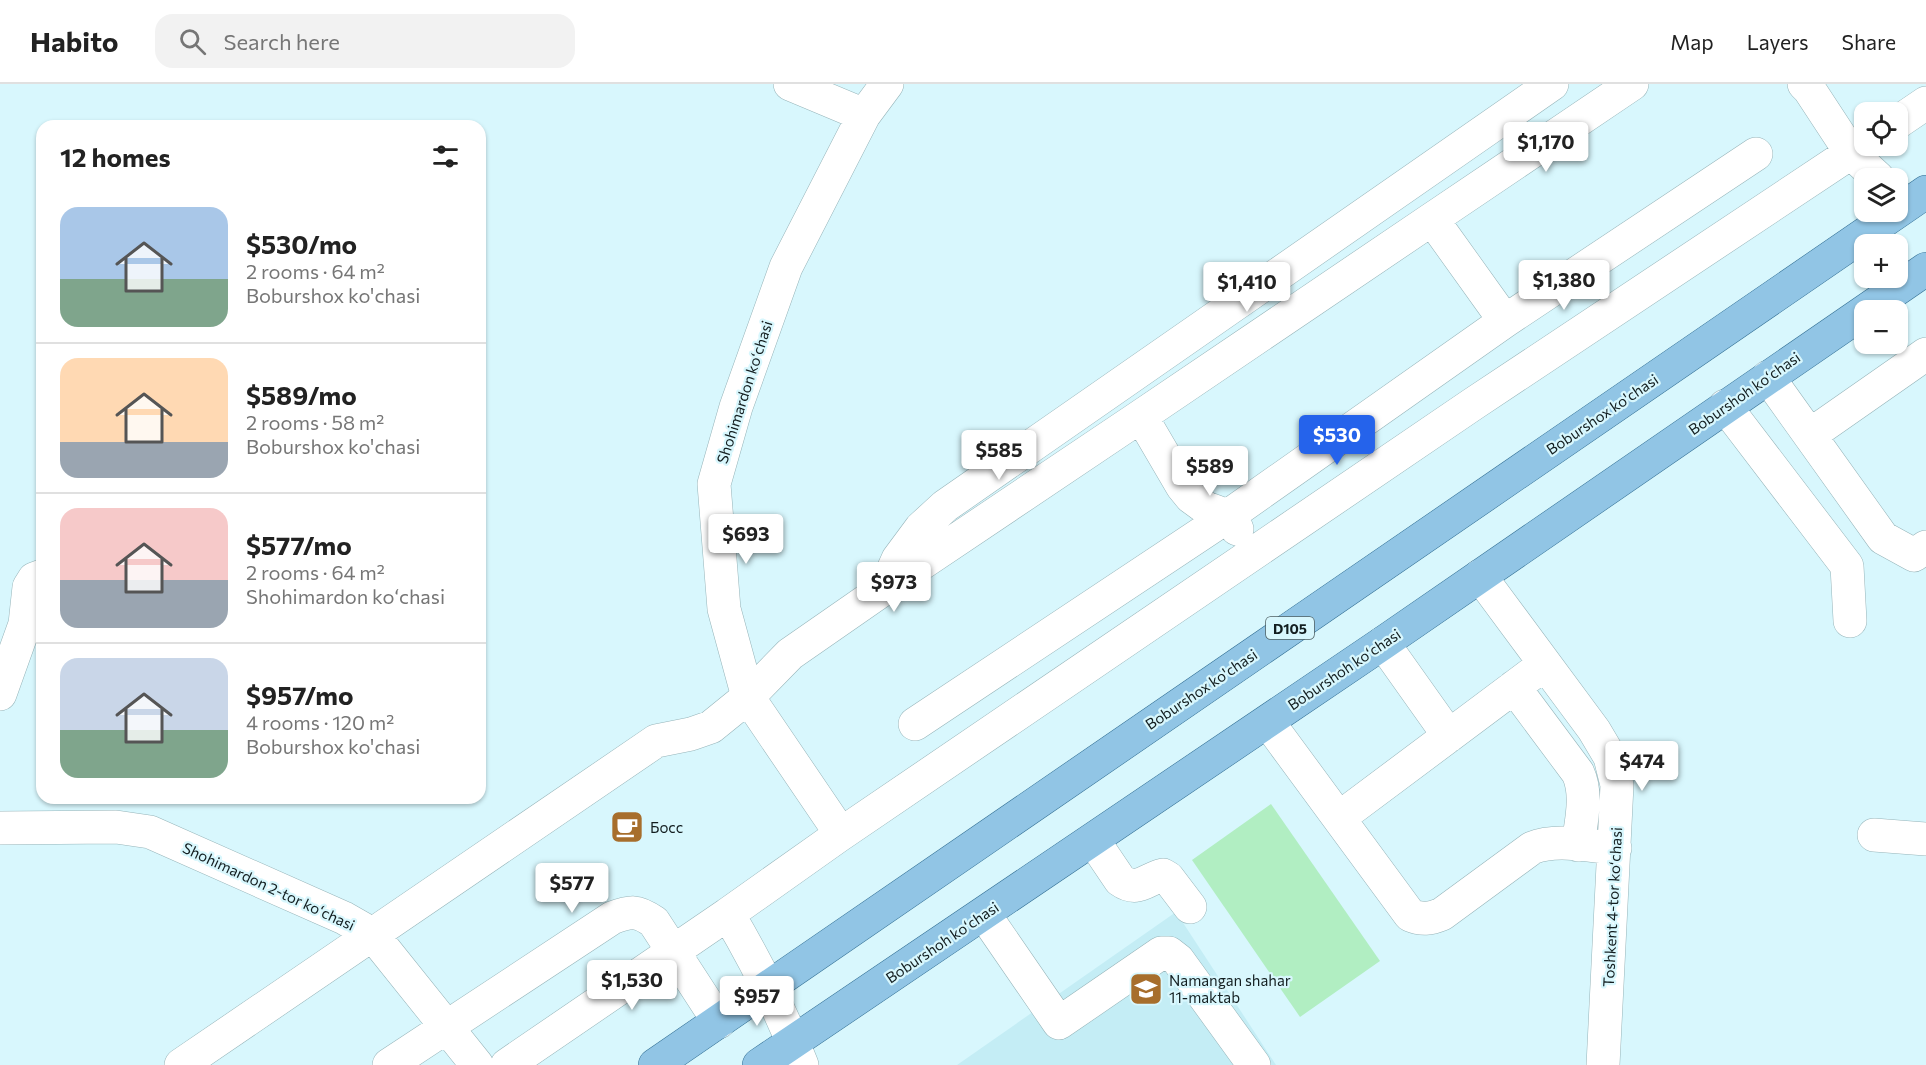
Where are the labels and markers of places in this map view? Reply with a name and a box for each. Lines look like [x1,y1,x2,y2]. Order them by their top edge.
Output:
pin: $1,170 [1497,122,1595,173]
pin: $1,380 [1515,260,1613,311]
pin: $1,410 [1198,262,1296,313]
pin: $530 [1301,415,1373,466]
pin: $585 [963,430,1035,481]
pin: $589 [1174,446,1246,497]
pin: $693 [710,514,782,565]
pin: $973 [858,562,930,613]
pin: $474 [1606,741,1678,792]
cafe icon: Босс [609,809,645,845]
place label: Босс [650,818,683,836]
pin: $577 [536,863,608,914]
pin: $1,530 [583,960,681,1011]
school or university icon: Namangan shahar 11-maktab [1128,971,1164,1007]
place label: Namangan shahar 11-maktab [1169,971,1291,1006]
pin: $957 [721,976,793,1027]

